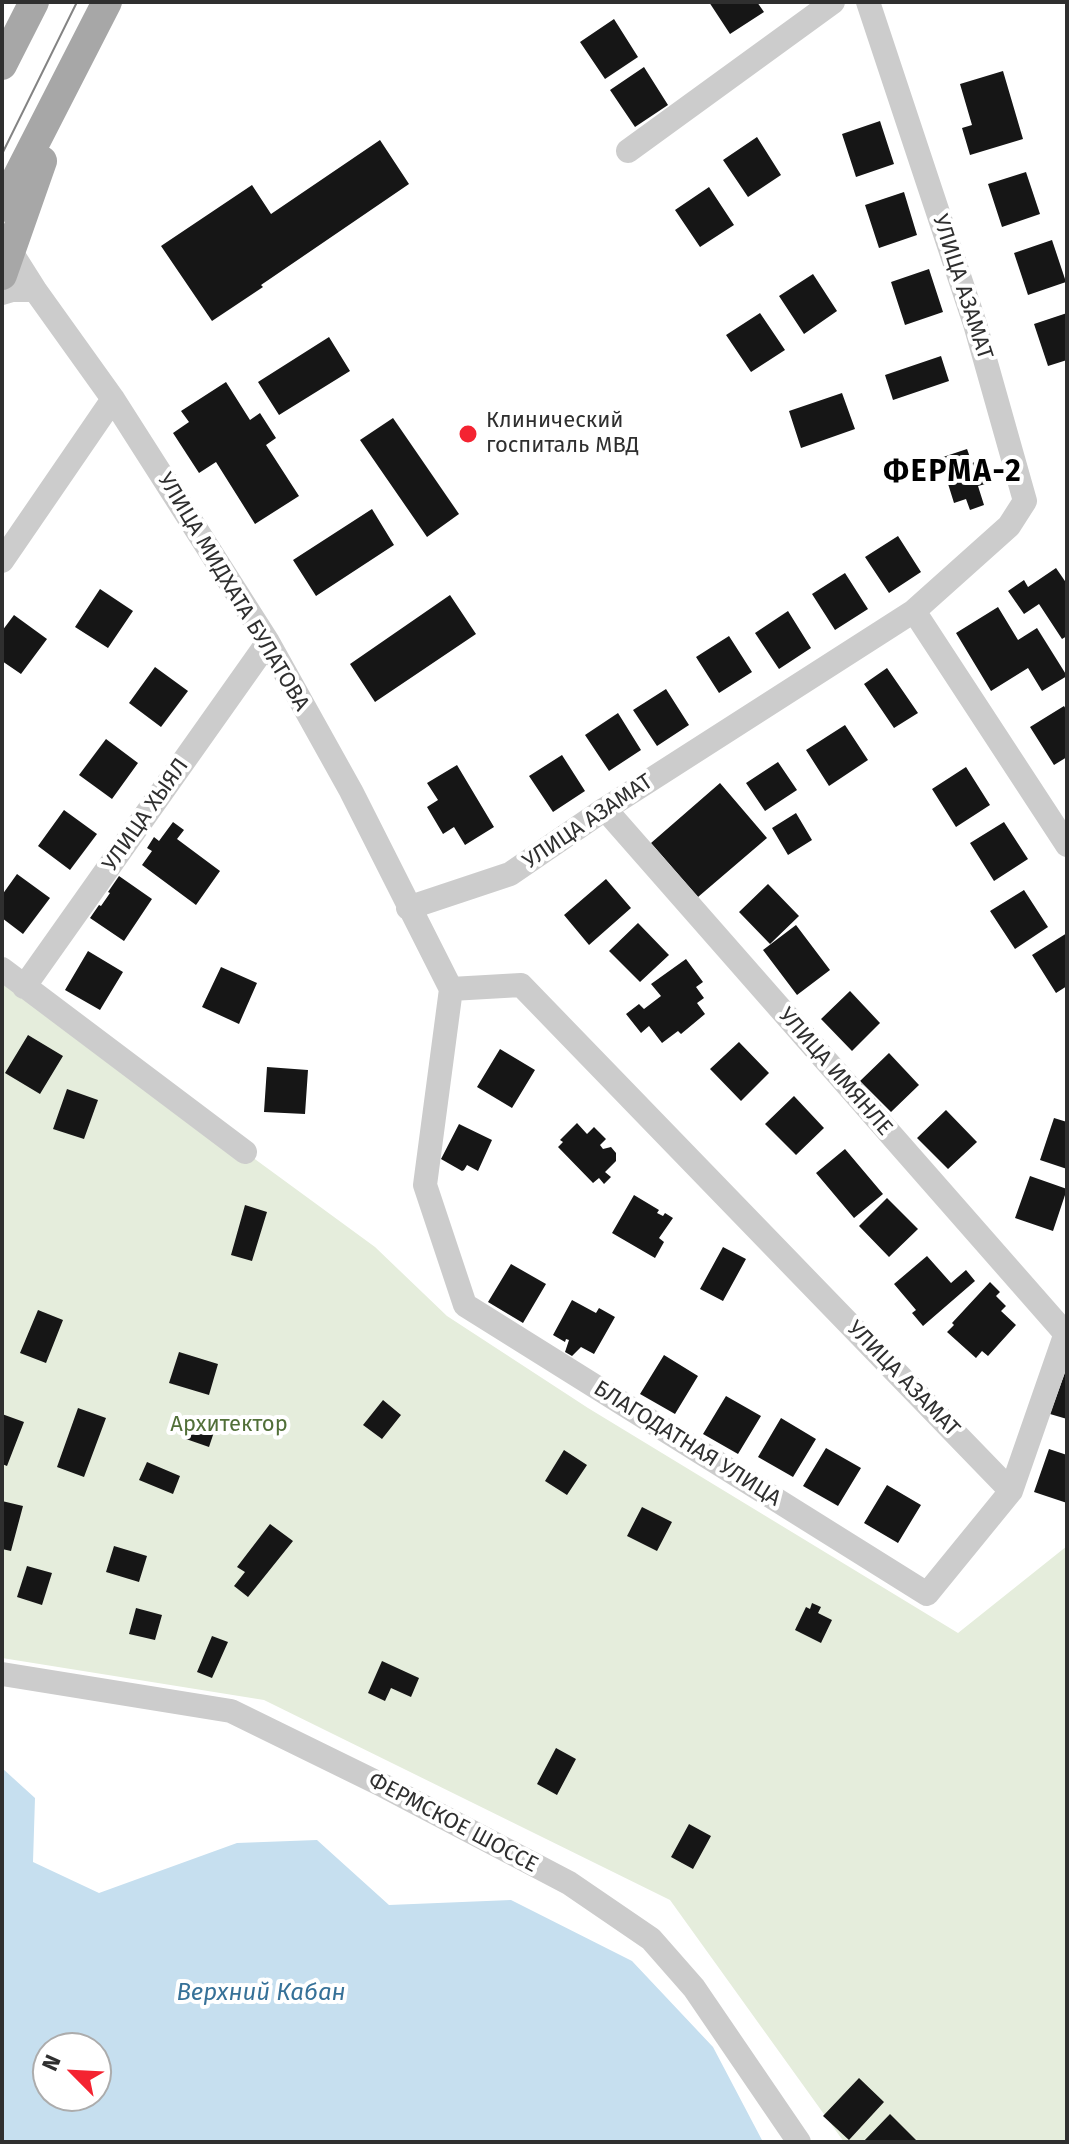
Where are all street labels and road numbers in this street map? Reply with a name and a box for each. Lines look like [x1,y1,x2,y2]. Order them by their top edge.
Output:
street label: УЛИЦА АЗАМАТ [926,211,998,363]
street label: УЛИЦА МИДХАТА БУЛАТОВА [151,468,315,716]
street label: УЛИЦА ХЫЯЛ [97,753,195,877]
street label: УЛИЦА АЗАМАТ [518,769,658,875]
street label: УЛИЦА ИМЯНЛЕ [772,1003,898,1141]
street label: УЛИЦА АЗАМАТ [841,1316,965,1442]
street label: БЛАГОДАТНАЯ УЛИЦА [589,1376,785,1512]
street label: ФЕРМСКОЕ ШОССЕ [364,1767,542,1879]

